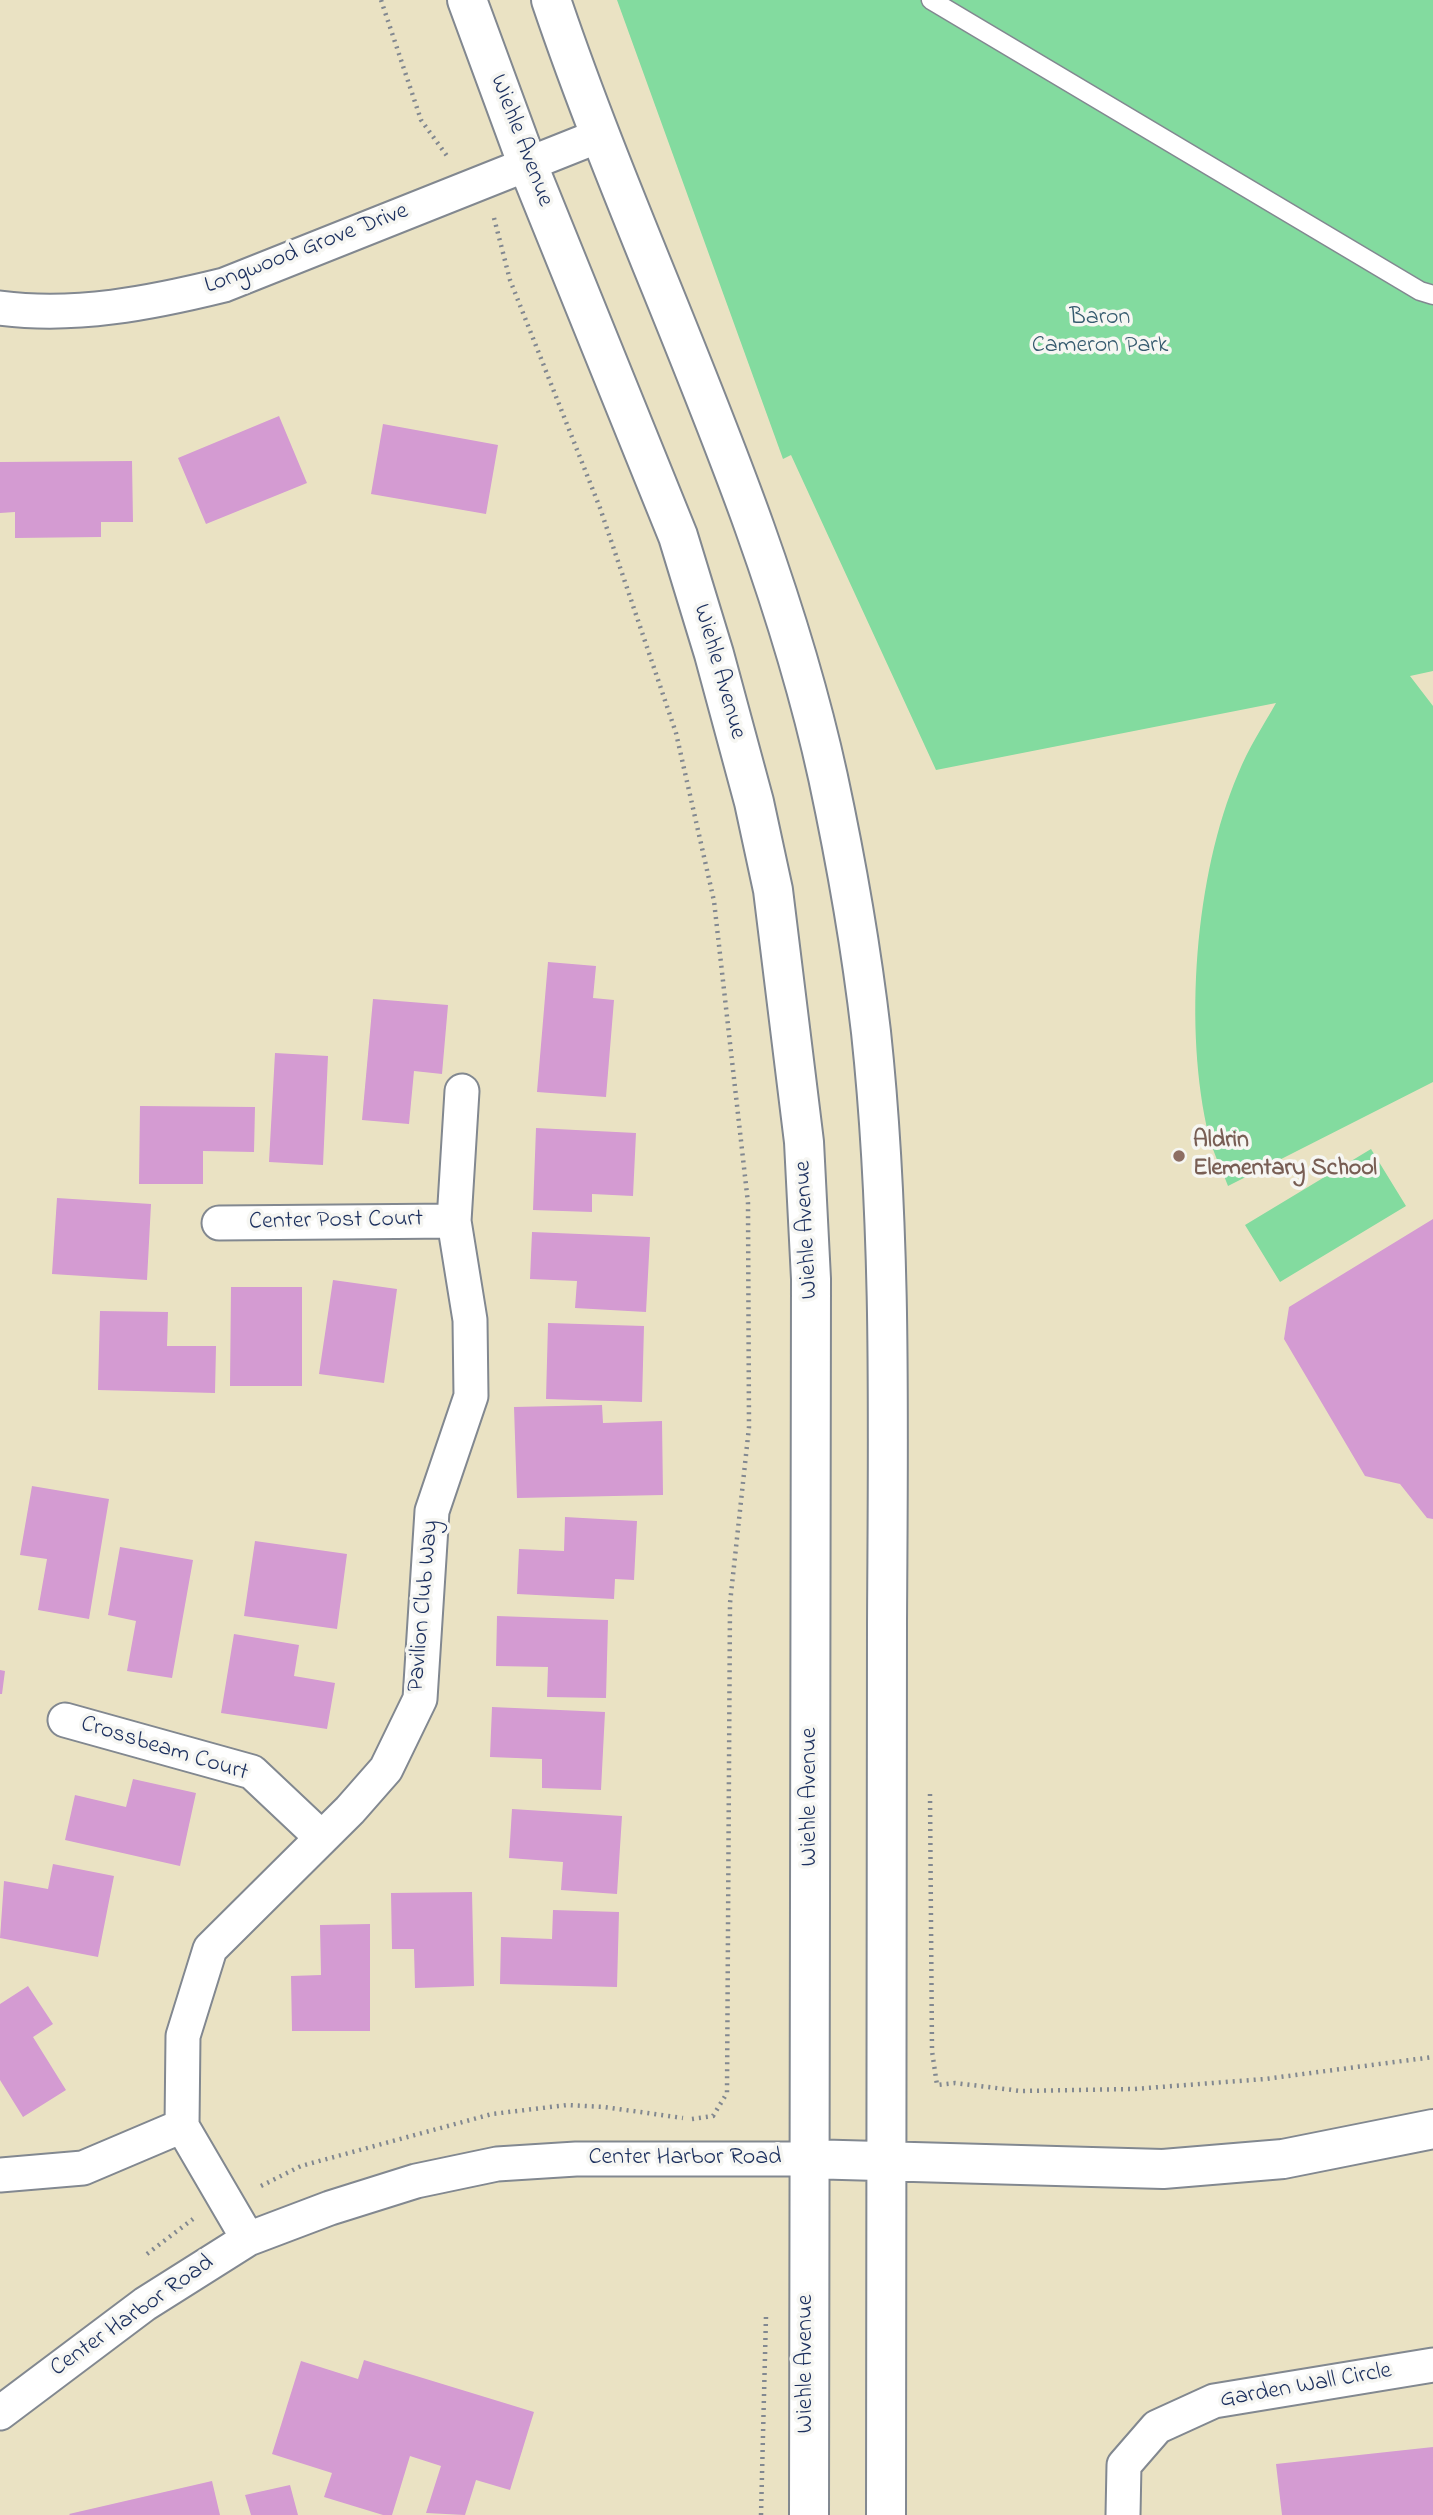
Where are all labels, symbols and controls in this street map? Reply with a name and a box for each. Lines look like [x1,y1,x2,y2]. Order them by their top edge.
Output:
street label: Wiehle Avenue [482,71,558,211]
street label: Longwood Grove Drive [201,198,413,302]
park label: Baron Cameron Park [1032,305,1168,361]
street label: Wiehle Avenue [685,601,751,743]
place label: Aldrin Elementary School [1193,1128,1377,1184]
marker: Aldrin Elementary School [1171,1148,1187,1164]
street label: Wiehle Avenue [790,1160,826,1300]
street label: Center Post Court [249,1206,423,1238]
street label: Pavilion Club Way [403,1519,447,1693]
street label: Crossbeam Court [77,1711,251,1789]
street label: Wiehle Avenue [797,1728,825,1866]
street label: Center Harbor Road [588,2145,782,2173]
street label: Center Harbor Road [46,2250,220,2384]
street label: Wiehle Avenue [793,2295,821,2433]
street label: Garden Wall Circle [1218,2358,1394,2416]

